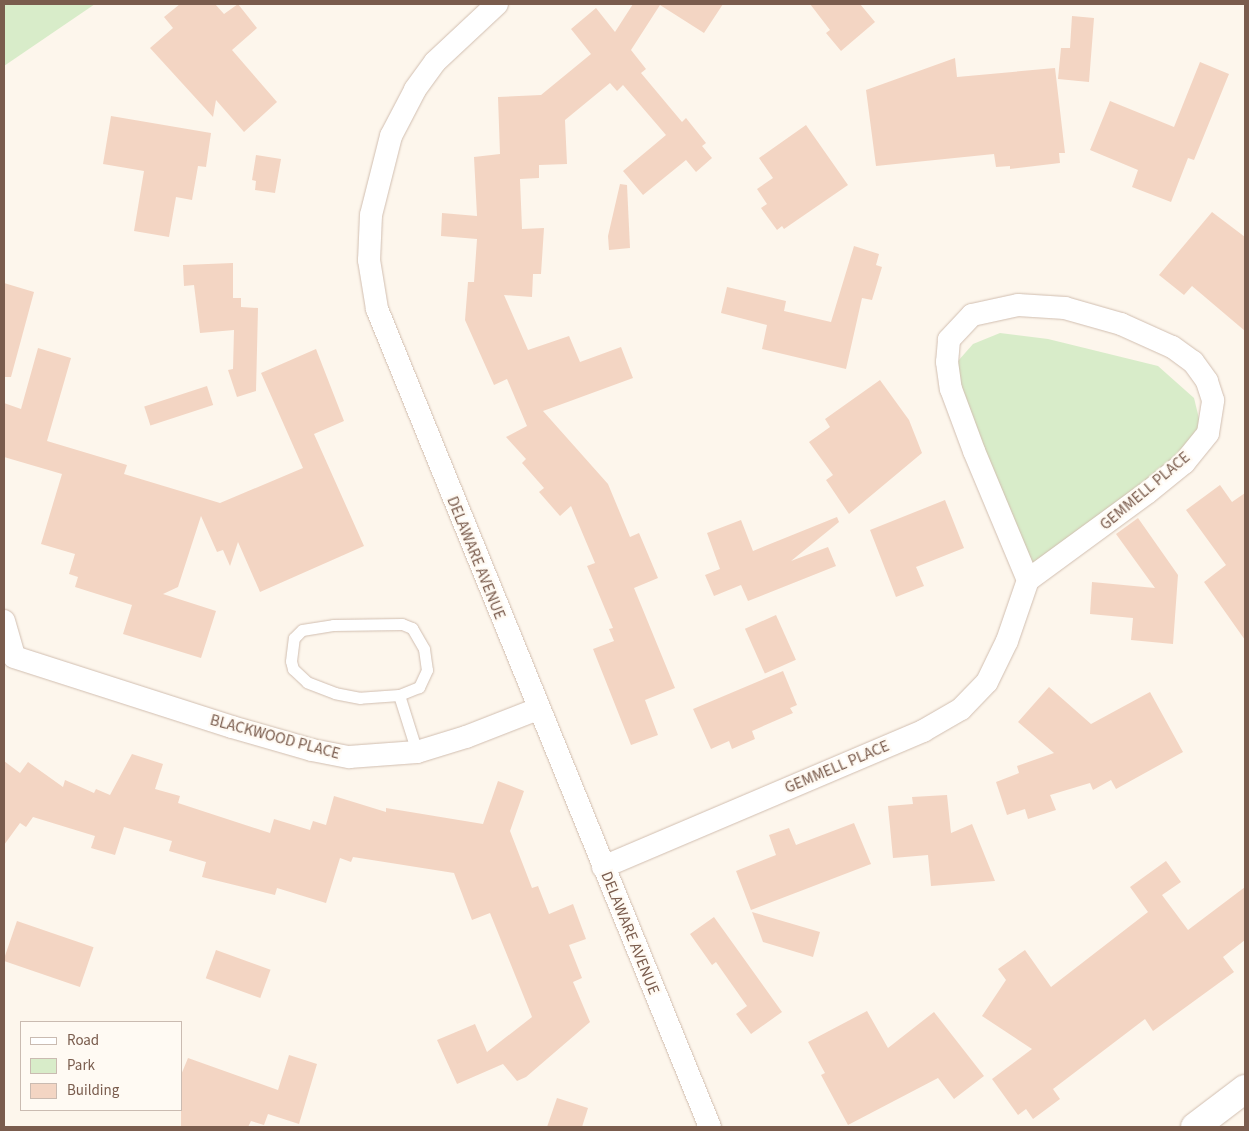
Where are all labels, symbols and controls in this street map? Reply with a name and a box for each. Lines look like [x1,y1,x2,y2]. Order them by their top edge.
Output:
street label: GEMMELL PLACE [1096,448,1194,534]
street label: DELAWARE AVENUE [443,494,509,622]
street label: BLACKWOOD PLACE [208,710,342,764]
street label: GEMMELL PLACE [782,736,892,798]
street label: DELAWARE AVENUE [597,869,663,997]
legend [20,1021,182,1111]
text: Road [67,1030,99,1051]
text: Park [67,1055,95,1076]
text: Building [67,1080,119,1101]

